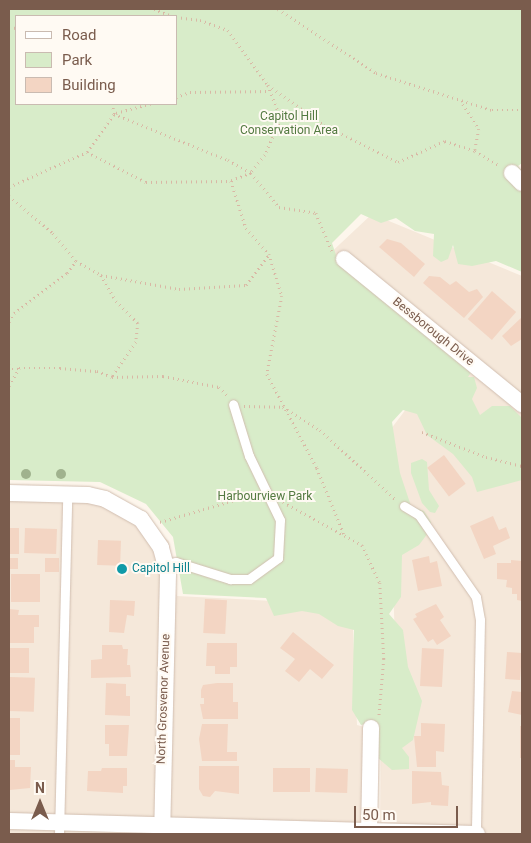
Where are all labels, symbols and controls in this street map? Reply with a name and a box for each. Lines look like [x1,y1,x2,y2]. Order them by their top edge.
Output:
legend [15,15,178,105]
text: Road [62,26,96,44]
text: Park [62,51,92,69]
text: Building [62,76,116,94]
park label: Capitol Hill Conservation Area [240,110,338,138]
street label: Bessborough Drive [389,295,477,369]
park label: Harbourview Park [218,490,312,504]
place label: Capitol Hill [132,562,190,576]
marker: Capitol Hill [116,563,128,575]
street label: North Grosvenor Avenue [155,634,173,764]
north arrow [15,778,65,828]
text: N [35,780,45,796]
scale bar [356,796,460,828]
text: 50 m [362,806,396,824]

